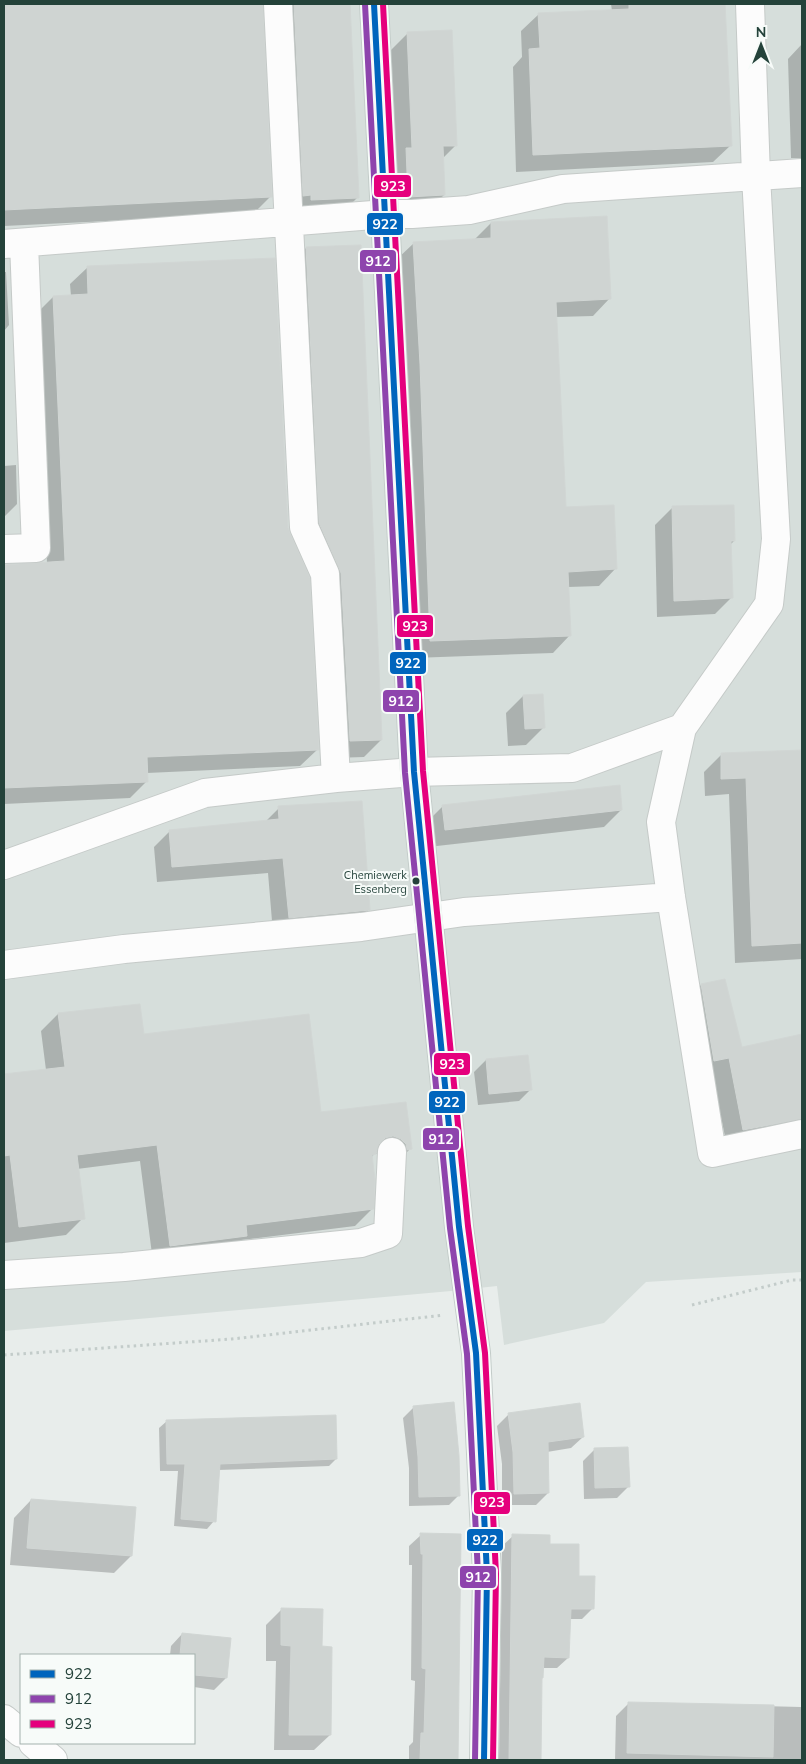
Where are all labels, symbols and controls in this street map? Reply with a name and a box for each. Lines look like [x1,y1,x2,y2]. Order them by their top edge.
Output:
north arrow [736,20,786,70]
text: N [756,23,766,41]
line badge: 923 [373,174,412,198]
text: 923 [380,177,406,195]
line badge: 922 [366,212,404,236]
text: 922 [372,215,398,233]
line badge: 912 [359,249,397,273]
text: 912 [365,252,391,270]
line badge: 923 [396,614,434,638]
text: 923 [402,617,428,635]
line badge: 922 [389,651,427,675]
text: 922 [395,654,421,672]
line badge: 912 [382,689,420,713]
text: 912 [388,692,414,710]
place label: Chemiewerk Essenberg [344,868,407,896]
marker: Chemiewerk Essenberg [411,876,421,886]
line badge: 923 [433,1052,471,1076]
text: 923 [439,1055,465,1073]
line badge: 922 [428,1090,466,1114]
text: 922 [434,1093,460,1111]
line badge: 912 [422,1127,460,1151]
text: 912 [428,1130,454,1148]
line badge: 923 [473,1491,511,1515]
text: 923 [479,1493,505,1511]
line badge: 922 [466,1528,504,1552]
text: 922 [472,1531,498,1549]
line badge: 912 [459,1565,497,1589]
text: 912 [465,1568,491,1586]
legend [20,1654,195,1744]
text: 922 [65,1664,92,1683]
text: 912 [65,1689,92,1708]
text: 923 [65,1714,92,1733]

